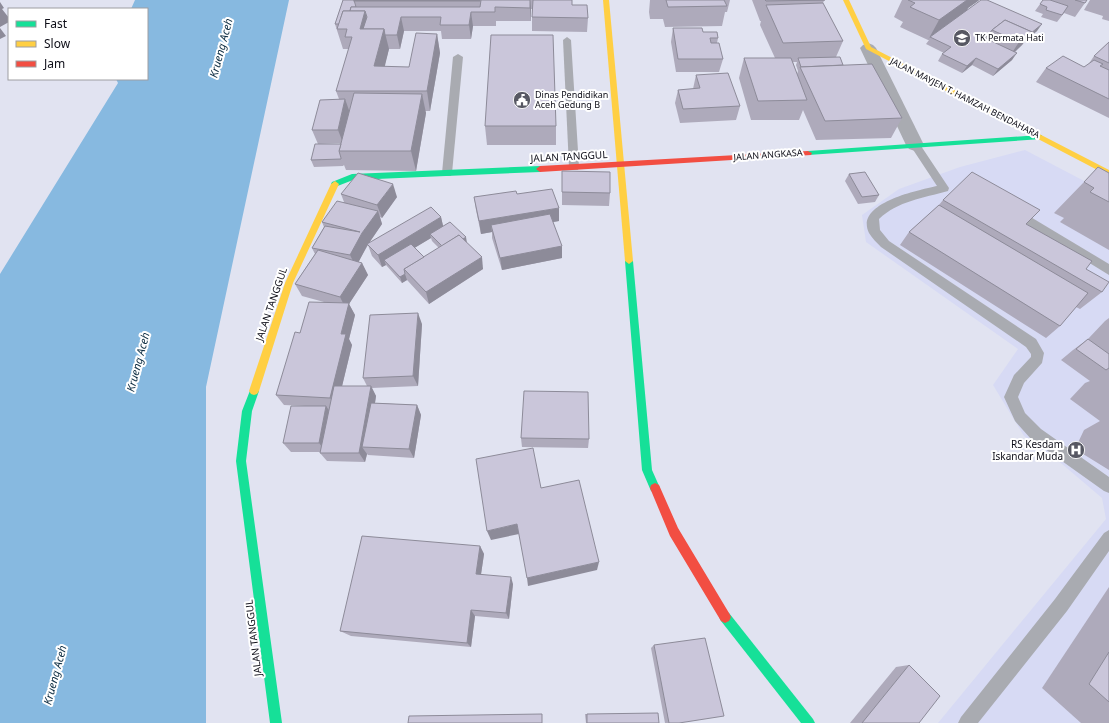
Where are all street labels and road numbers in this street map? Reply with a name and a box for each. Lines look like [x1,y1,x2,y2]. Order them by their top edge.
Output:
street label: JALAN MAYJEN T. HAMZAH BENDAHARA [887,54,1042,141]
street label: JALAN ANGKASA [732,146,803,163]
street label: JALAN TANGGUL [529,147,608,165]
street label: JALAN TANGGUL [252,265,290,344]
street label: JALAN TANGGUL [241,599,265,678]

